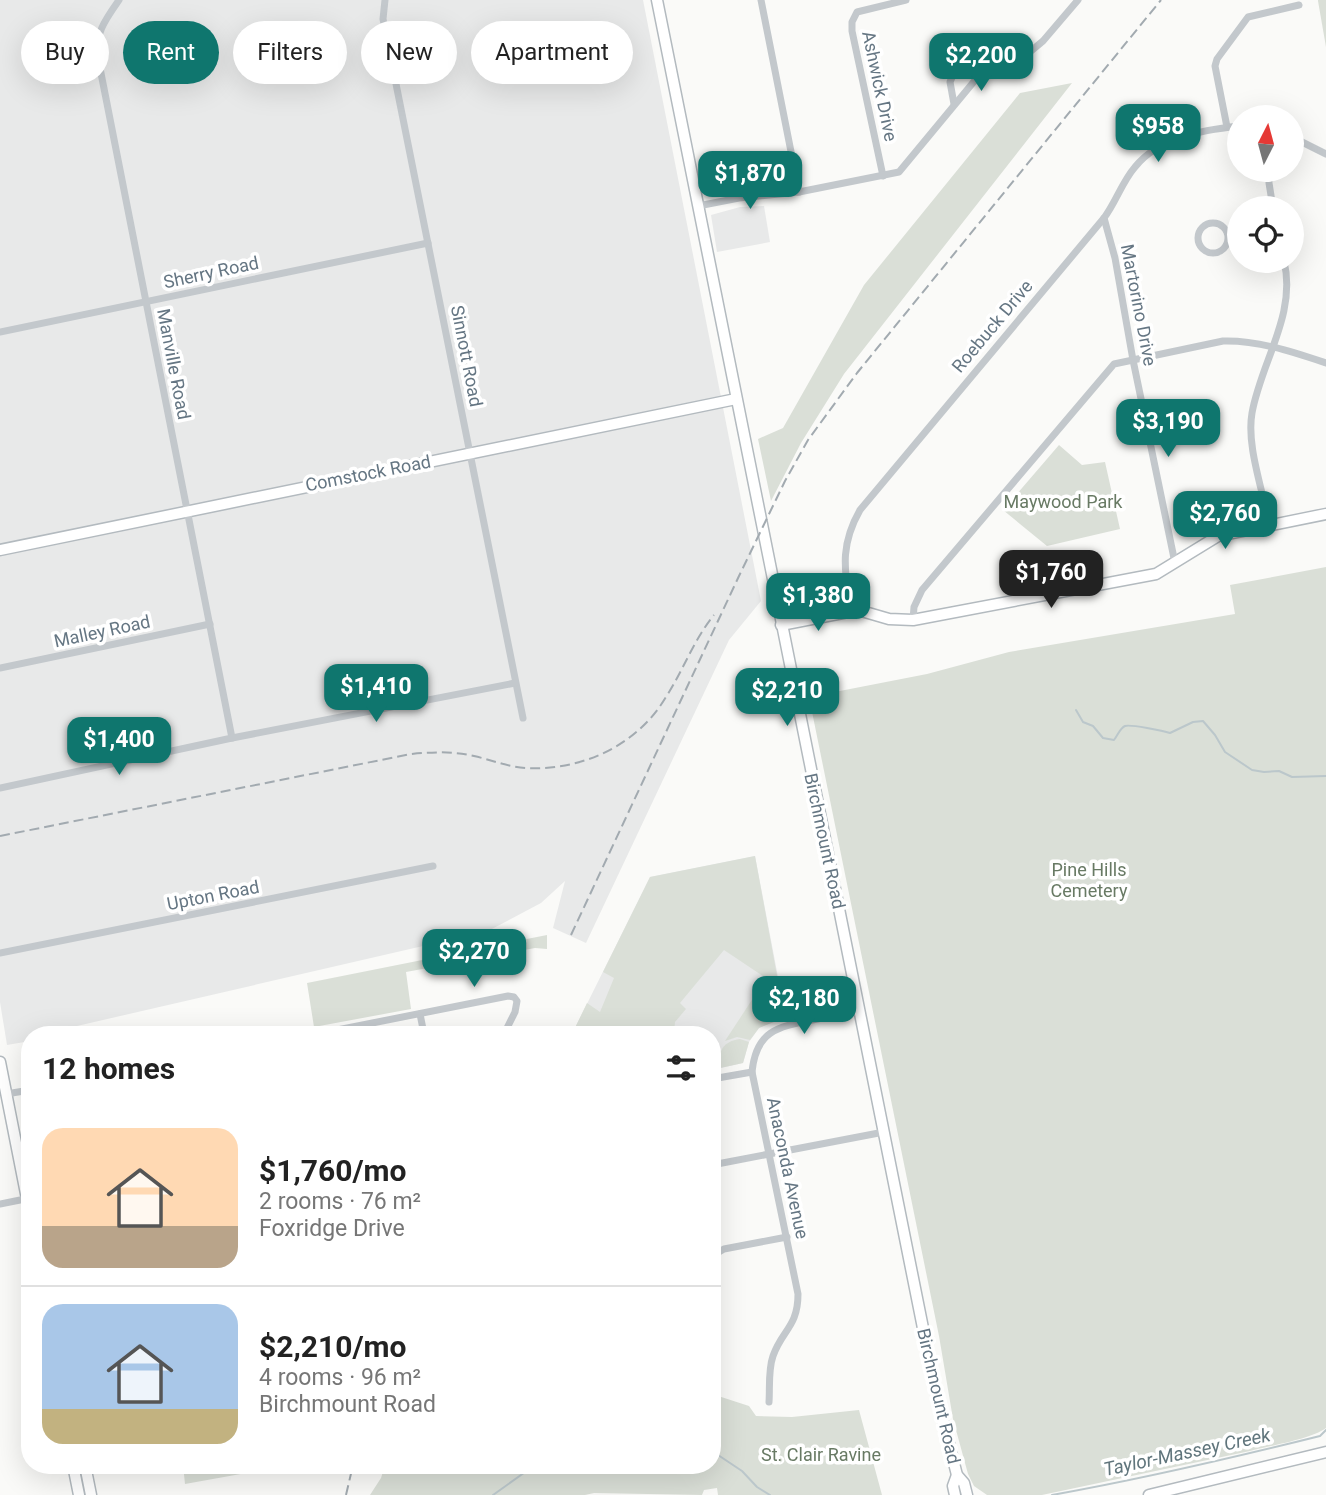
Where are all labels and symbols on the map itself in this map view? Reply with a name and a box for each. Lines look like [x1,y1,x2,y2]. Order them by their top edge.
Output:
street label: Ashwick Drive [858,29,902,143]
pin: $2,200 [924,34,1038,93]
pin: $958 [1117,104,1199,164]
north arrow [1227,105,1304,182]
pin: $1,870 [693,152,807,211]
street label: Martorino Drive [1117,242,1161,368]
street label: Sherry Road [161,252,261,292]
street label: Roebuck Drive [947,275,1037,377]
street label: Sinnott Road [447,304,487,408]
street label: Manville Road [153,307,195,421]
pin: $3,190 [1111,400,1225,459]
street label: Comstock Road [303,451,433,495]
park label: Maywood Park [1004,491,1123,512]
pin: $2,760 [1168,491,1282,551]
pin: $1,760 [994,550,1108,610]
pin: $1,380 [761,574,875,633]
street label: Malley Road [52,611,152,651]
pin: $1,410 [319,664,433,724]
pin: $2,210 [730,668,844,728]
pin: $1,400 [62,718,176,777]
street label: Birchmount Road [800,771,850,911]
park label: Pine Hills Cemetery [1051,859,1128,901]
street label: Upton Road [165,876,261,914]
pin: $2,270 [417,930,531,989]
pin: $2,180 [747,976,861,1036]
street label: Anaconda Avenue [763,1095,813,1241]
street label: Birchmount Road [913,1326,965,1466]
water label: Taylor-Massey Creek [1101,1423,1273,1481]
park label: St. Clair Ravine [761,1444,881,1465]

